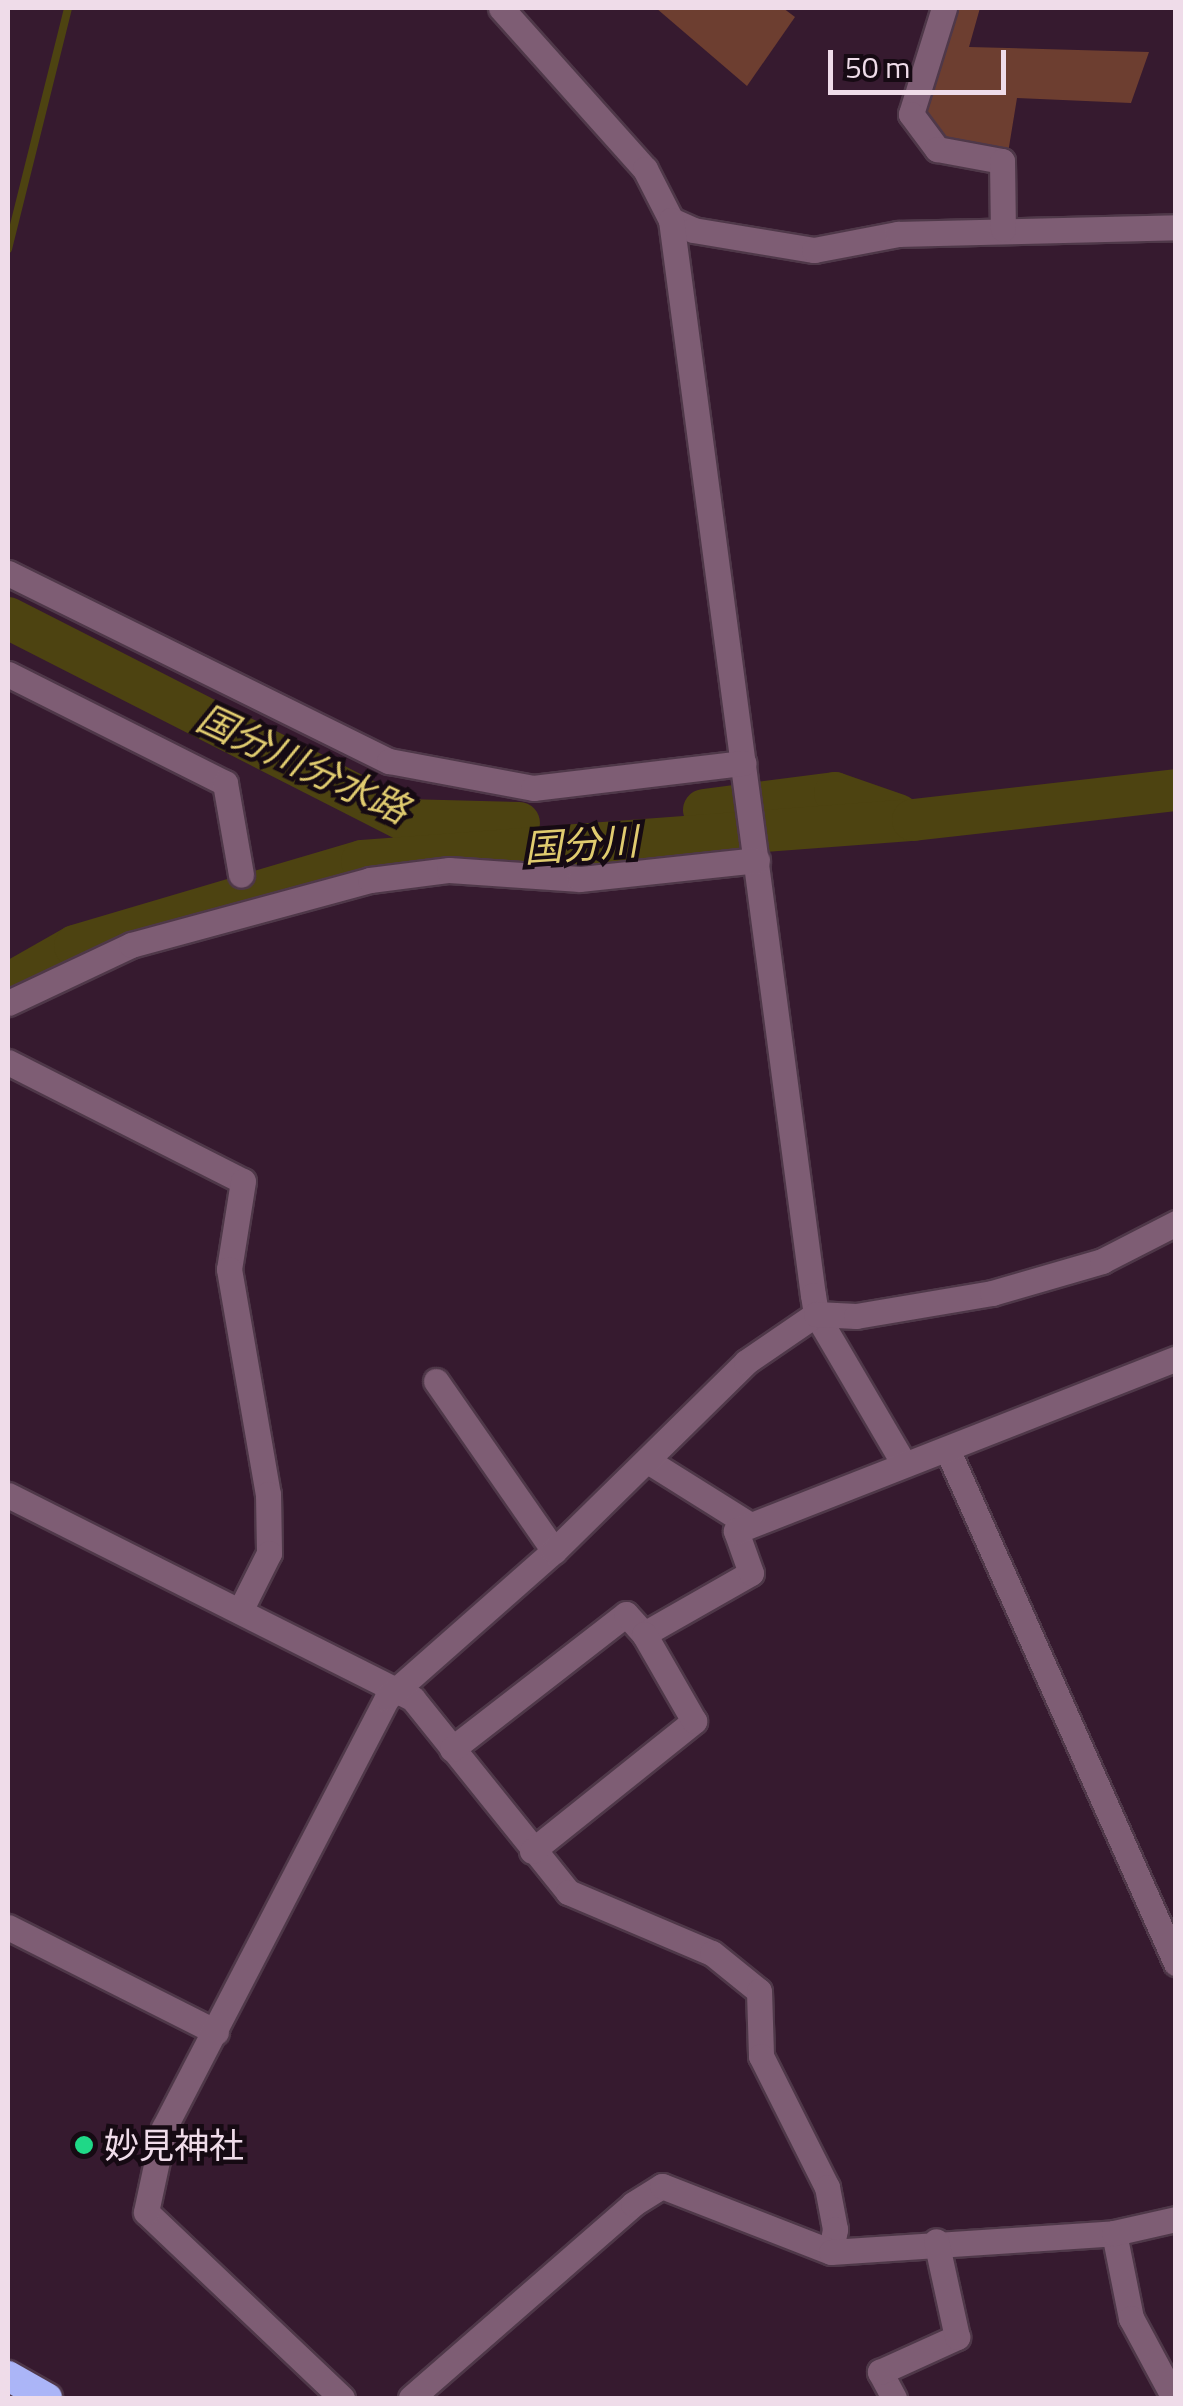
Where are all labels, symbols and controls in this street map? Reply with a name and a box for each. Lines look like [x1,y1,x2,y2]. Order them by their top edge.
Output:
scale bar [833,30,1010,92]
text: 50 m [845,44,910,90]
water label: 国分川分水路 [190,695,416,833]
water label: 国分川 [523,818,639,872]
place label: 妙見神社 [104,2124,244,2166]
marker: 妙見神社 [73,2134,95,2156]

